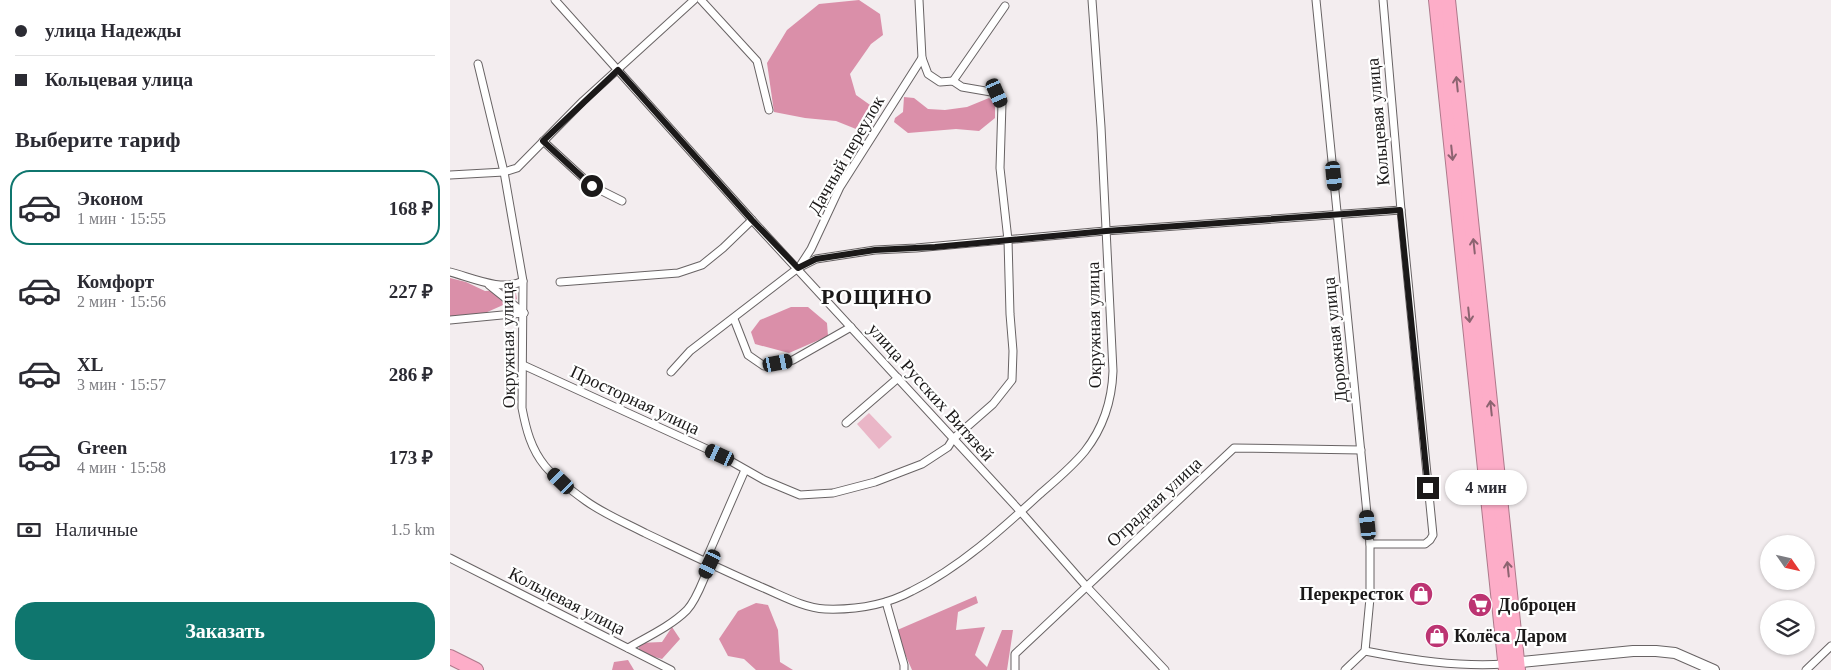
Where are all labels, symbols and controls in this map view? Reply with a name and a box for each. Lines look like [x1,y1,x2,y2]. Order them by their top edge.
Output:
text: улица Надежды [45,20,181,41]
street label: Кольцевая улица [1362,57,1394,187]
text: Кольцевая улица [45,69,193,90]
car [984,76,1009,110]
one-way arrow [1452,77,1462,93]
street label: Дачный переулок [804,92,888,218]
text: Выберите тариф [15,127,181,152]
one-way arrow [1447,145,1457,161]
car [1324,160,1343,192]
route start [581,175,603,197]
icon: car [17,185,62,230]
text: Эконом [77,188,143,209]
text: 168 ₽ [389,198,433,219]
text: 1 мин · 15:55 [77,210,166,227]
one-way arrow [1469,238,1479,254]
street label: Окружная улица [1083,262,1105,388]
icon: car [17,268,62,313]
text: Комфорт [77,271,154,292]
street label: Дорожная улица [1318,276,1352,404]
text: 227 ₽ [389,281,433,302]
street label: Окружная улица [497,282,519,408]
district label: РОЩИНО [821,284,933,309]
text: 2 мин · 15:56 [77,293,166,310]
one-way arrow [1464,306,1474,322]
street label: улица Русских Витязей [864,319,998,465]
icon: car [17,351,62,396]
car [761,353,794,373]
text: XL [77,354,103,375]
street label: Просторная улица [567,361,703,439]
text: 286 ₽ [389,364,433,385]
text: 3 мин · 15:57 [77,376,166,393]
one-way arrow [1486,400,1496,416]
icon: car [17,434,62,479]
text: Green [77,437,127,458]
car [703,442,736,468]
text: 173 ₽ [389,447,433,468]
street label: Отрадная улица [1103,453,1205,551]
text: 4 мин · 15:58 [77,459,166,476]
car [544,465,577,497]
callout: 4 мин [1446,470,1528,506]
route end [1417,477,1439,499]
text: 4 мин [1465,479,1507,496]
car [1358,509,1377,541]
icon: cash [15,516,43,544]
text: Наличные [55,519,138,540]
text: 1.5 km [391,521,435,538]
north arrow [1760,535,1815,590]
map controls [1760,535,1815,655]
car [696,547,723,581]
one-way arrow [1503,562,1513,578]
street label: Кольцевая улица [505,563,629,639]
shop icon: Перекресток [1408,581,1434,607]
place label: Перекресток [1299,584,1405,604]
supermarket icon: Доброцен [1467,592,1493,618]
place label: Доброцен [1498,595,1576,615]
button: layers [1760,600,1815,655]
button: Заказать [15,602,435,660]
shop icon: Колёса Даром [1424,623,1450,649]
place label: Колёса Даром [1454,626,1567,646]

